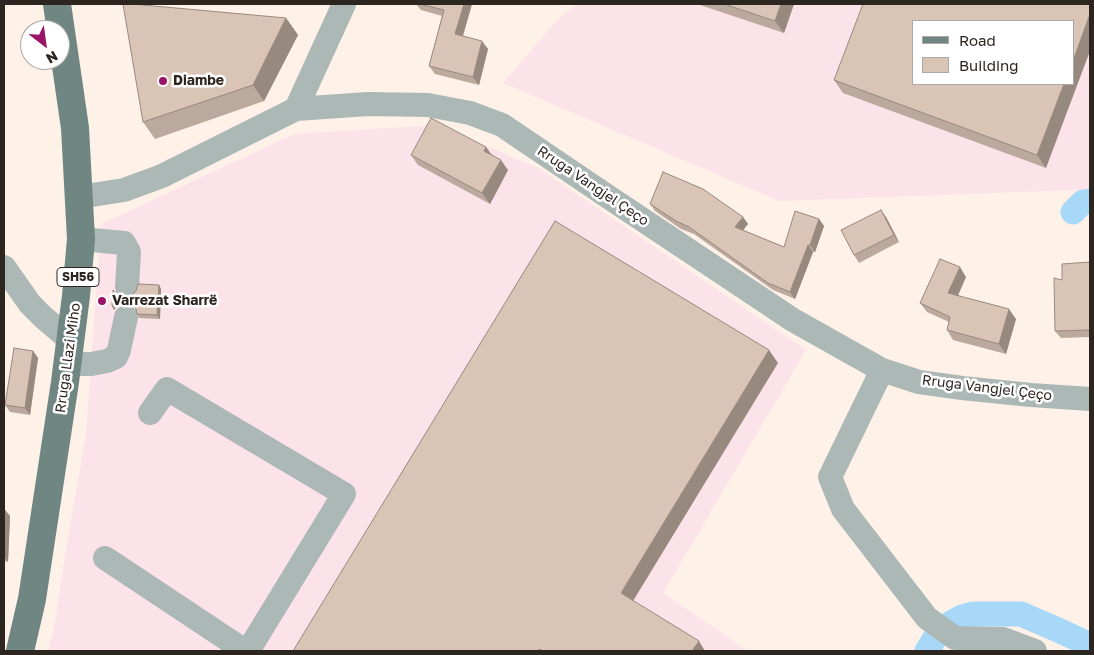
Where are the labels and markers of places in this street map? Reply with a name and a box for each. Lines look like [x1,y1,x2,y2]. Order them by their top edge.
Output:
place label: Diambe [173,73,224,89]
marker: Diambe [157,75,169,87]
place label: Varrezat Sharrë [112,293,217,309]
marker: Varrezat Sharrë [96,295,108,307]

